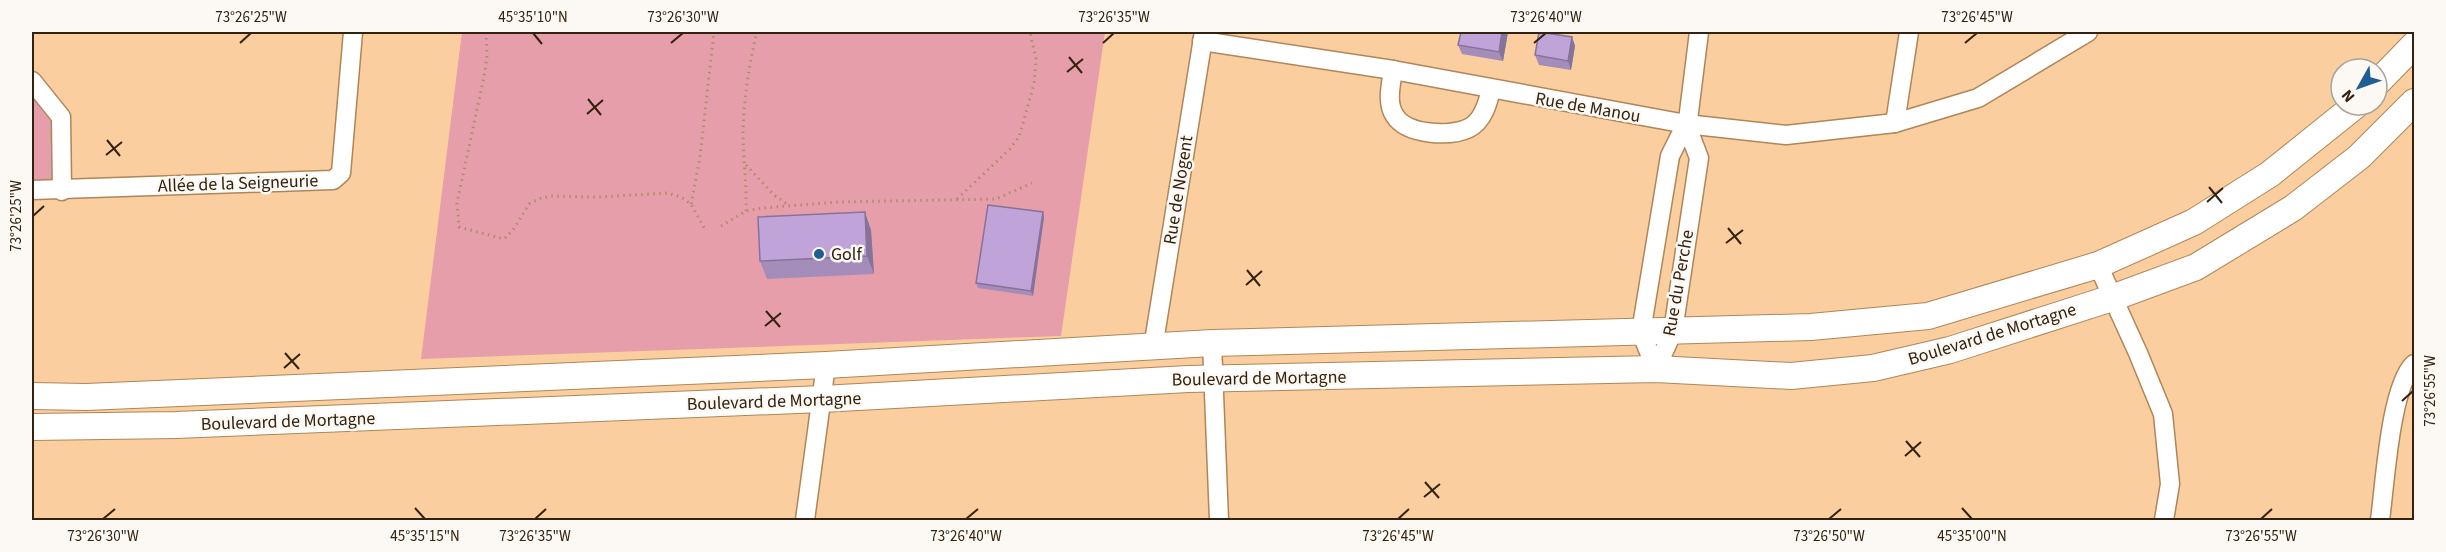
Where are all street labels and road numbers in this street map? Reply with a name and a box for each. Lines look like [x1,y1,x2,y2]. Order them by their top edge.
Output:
street label: Rue de Manou [1533,86,1643,129]
street label: Rue de Nogent [1158,134,1199,246]
street label: Allée de la Seigneurie [157,168,319,199]
street label: Rue du Perche [1657,228,1700,338]
street label: Boulevard de Mortagne [1905,297,2079,372]
street label: Boulevard de Mortagne [1171,364,1347,393]
street label: Boulevard de Mortagne [686,386,862,417]
street label: Boulevard de Mortagne [200,406,376,437]

